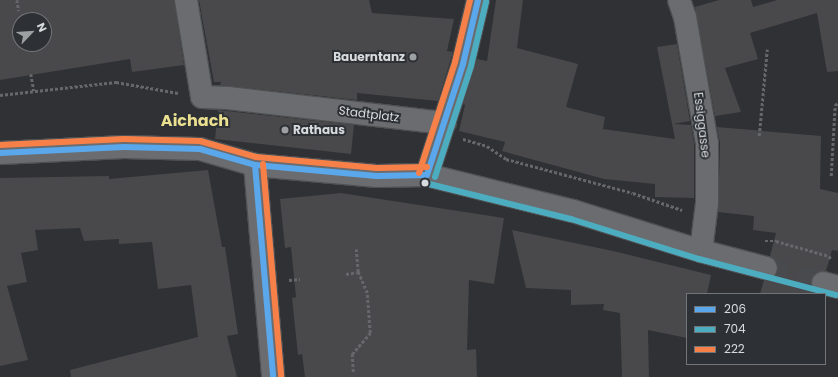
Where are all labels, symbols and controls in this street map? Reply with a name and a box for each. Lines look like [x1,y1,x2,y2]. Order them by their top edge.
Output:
north arrow [12,12,52,52]
text: N [33,20,51,34]
place label: Bauerntanz [333,50,405,64]
marker: Bauerntanz [408,52,418,62]
street label: Essiggasse [691,91,713,159]
street label: Stadtplatz [338,103,400,125]
district label: Aichach [161,111,229,131]
place label: Rathaus [293,123,345,137]
marker: Rathaus [280,125,290,135]
unlabelled marker [420,178,430,188]
legend [686,293,826,365]
text: 206 [724,300,746,317]
text: 704 [724,320,746,337]
text: 222 [724,340,745,357]

